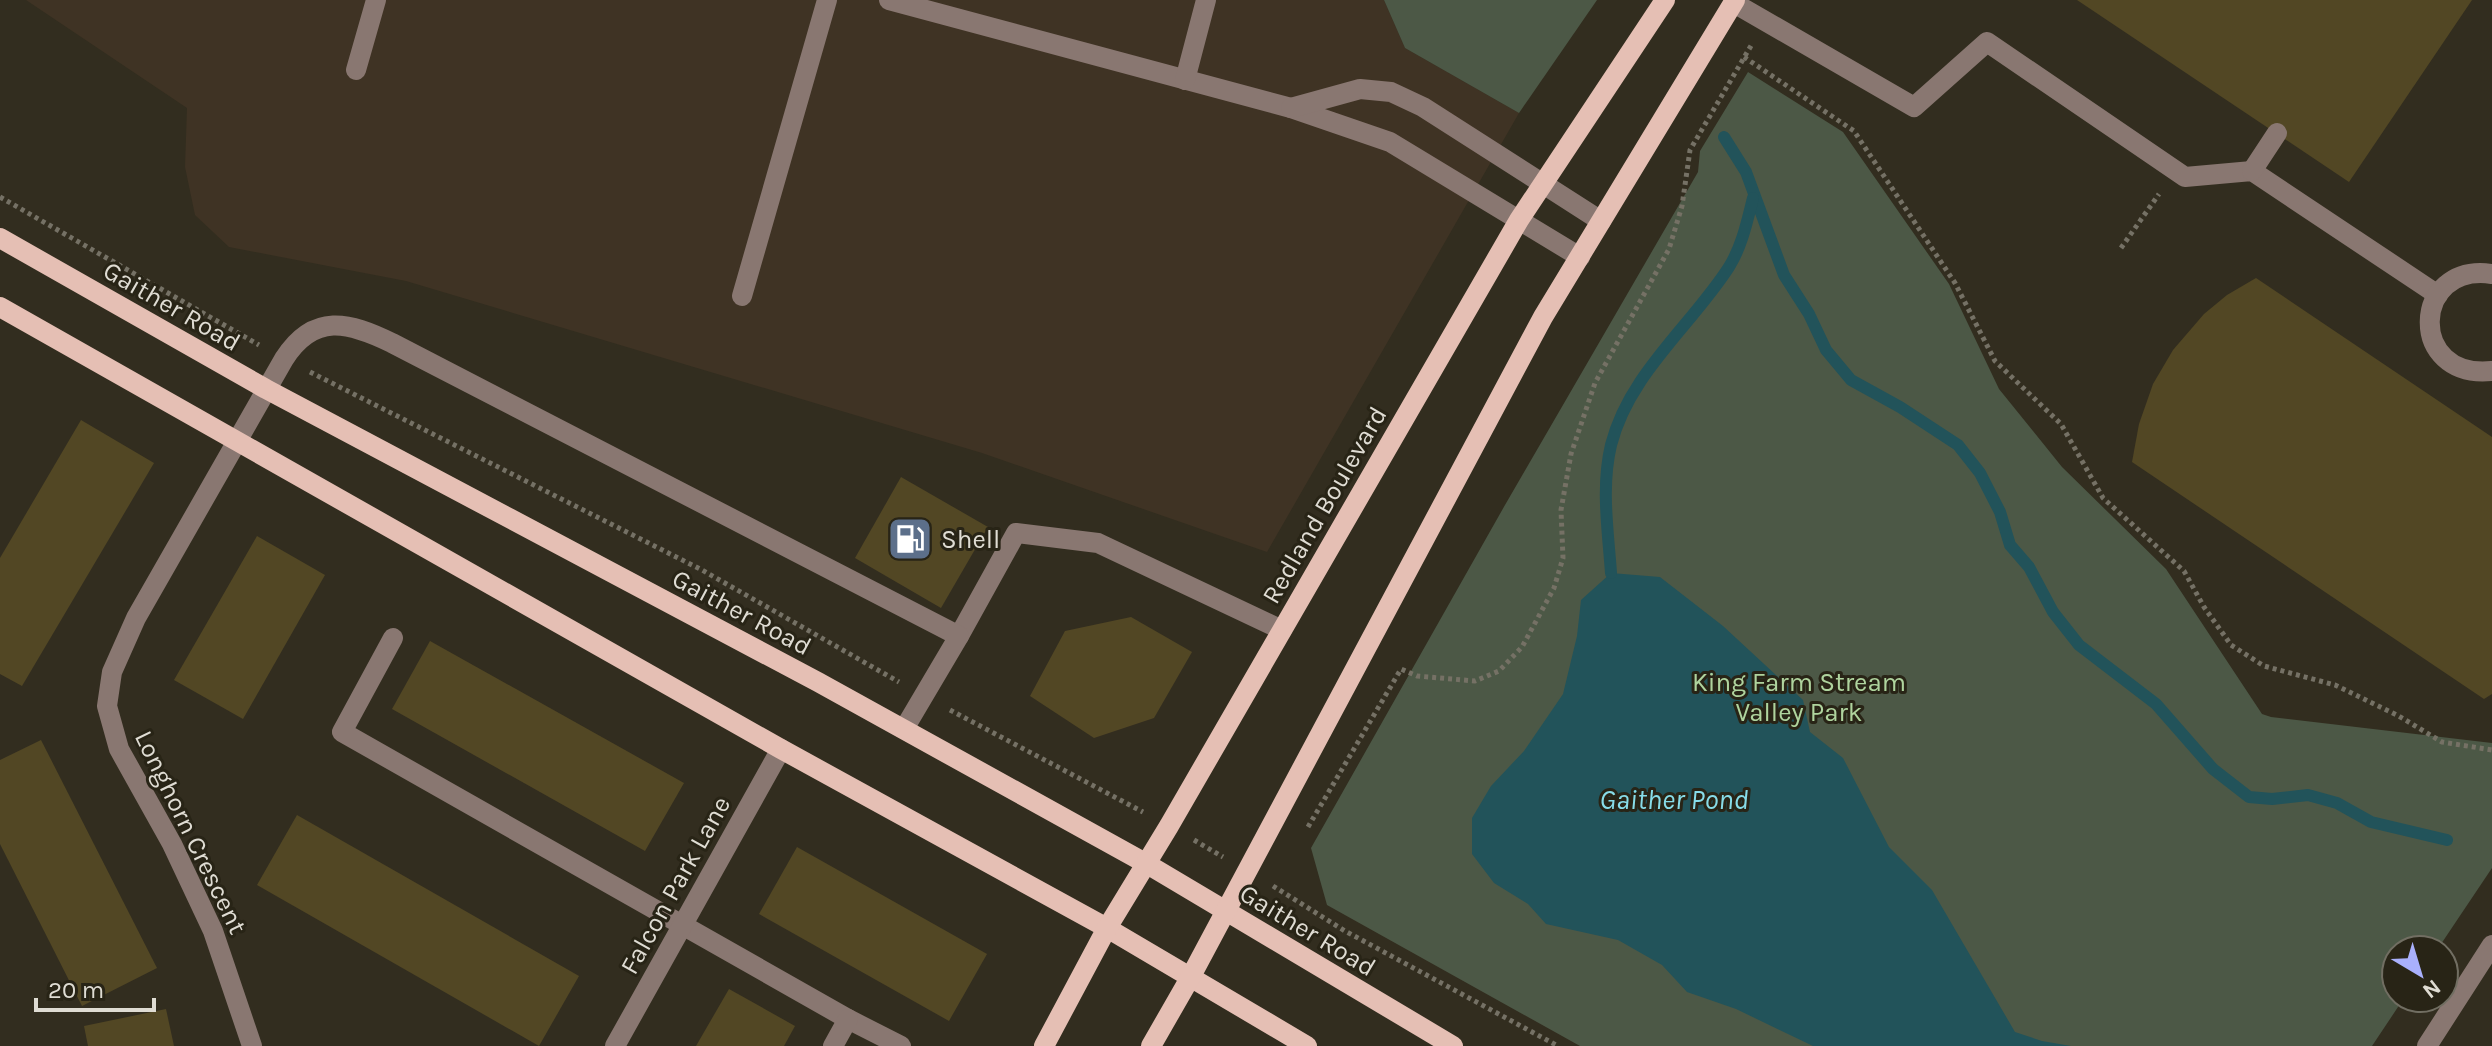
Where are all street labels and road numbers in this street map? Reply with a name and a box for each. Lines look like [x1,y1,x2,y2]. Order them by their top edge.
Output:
street label: Gaither Road [98,255,246,358]
street label: Redland Boulevard [1255,401,1393,609]
street label: Gaither Road [667,563,817,662]
street label: Longhorn Crescent [128,725,253,939]
street label: Falcon Park Lane [614,791,737,980]
street label: Gaither Road [1234,878,1381,983]

